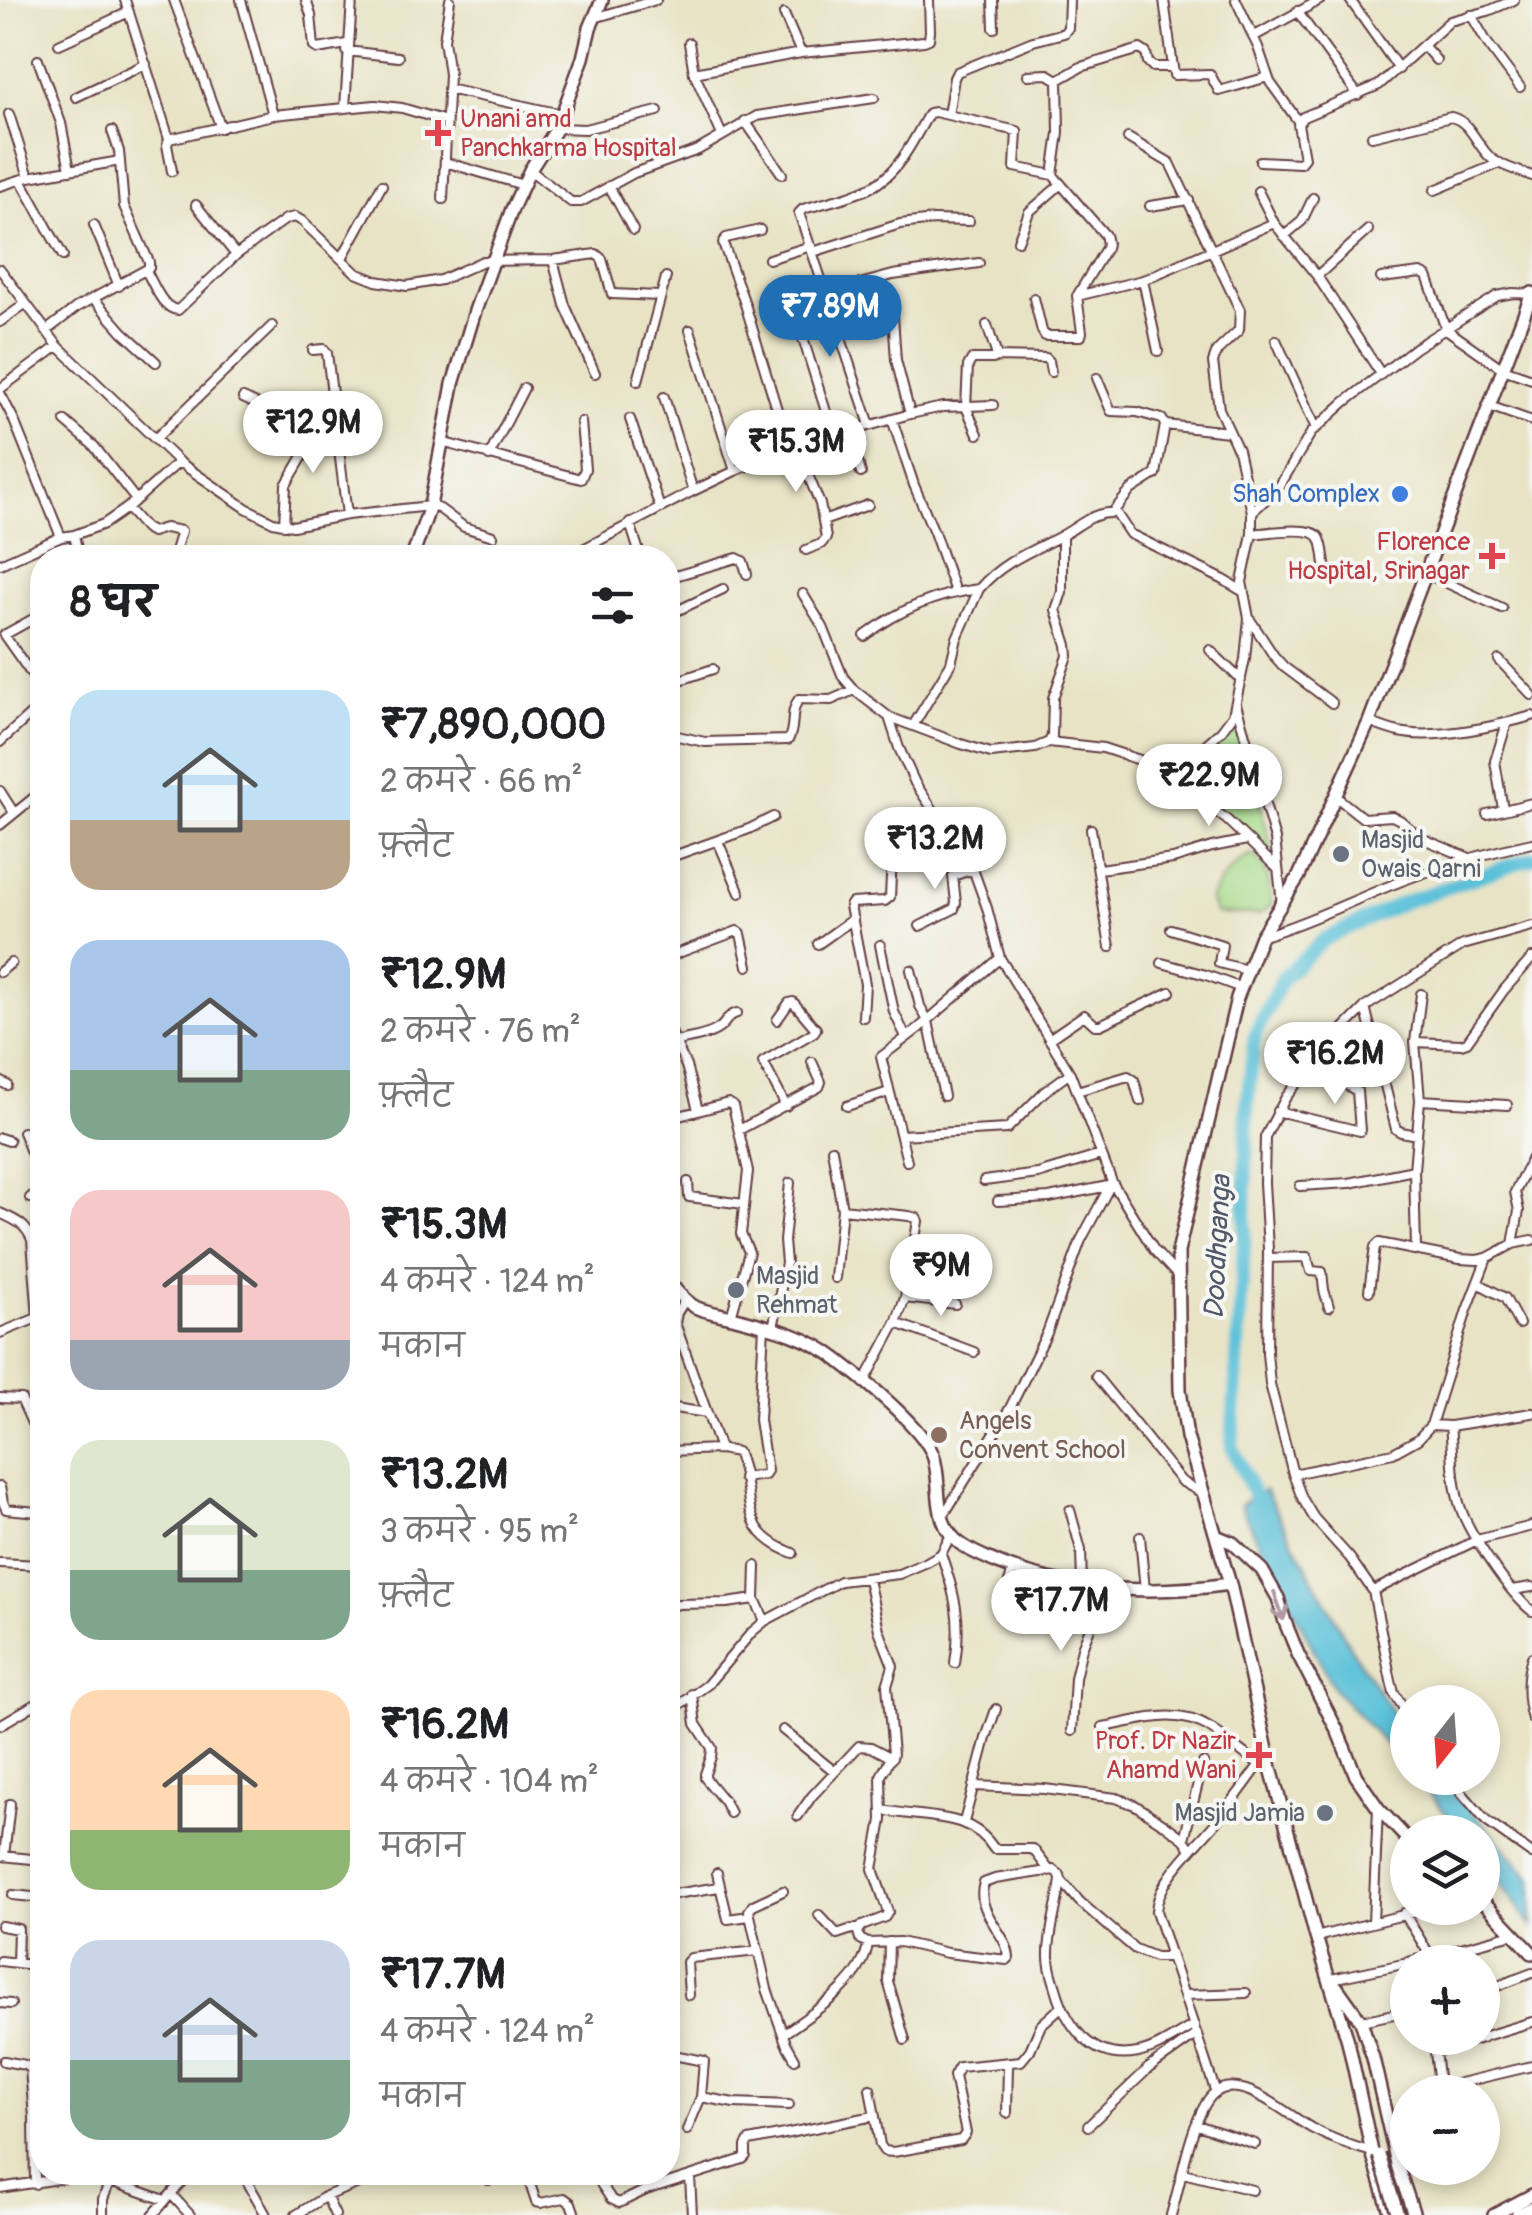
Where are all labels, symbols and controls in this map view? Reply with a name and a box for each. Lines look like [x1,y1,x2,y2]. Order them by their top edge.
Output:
place label: Unani amd Panchkarma Hospital [460,104,677,164]
marker: Unani amd Panchkarma Hospital [425,120,451,146]
pin: ₹7.89M [749,275,911,360]
text: ₹7.89M [781,287,879,327]
pin: ₹12.9M [232,391,394,476]
text: ₹12.9M [265,403,361,443]
pin: ₹15.3M [715,410,877,495]
text: ₹15.3M [748,422,844,462]
place label: Shah Complex [1232,479,1380,510]
marker: Shah Complex [1389,483,1411,505]
place label: Florence Hospital, Srinagar [1287,527,1471,587]
marker: Florence Hospital, Srinagar [1479,543,1505,569]
text: 8 घर [70,577,156,629]
icon: filters [585,578,640,633]
text: ₹7,890,000 [380,699,606,751]
icon: home [150,730,270,850]
pin: ₹22.9M [1128,744,1290,829]
text: ₹22.9M [1158,756,1260,796]
text: 2 कमरे · 66 m² [380,762,582,802]
pin: ₹13.2M [854,807,1016,892]
text: ₹13.2M [886,819,984,859]
place label: Masjid Owais Qarni [1361,825,1481,885]
text: फ़्लैट [380,827,453,867]
marker: Masjid Owais Qarni [1330,843,1352,865]
text: ₹12.9M [380,949,506,1001]
icon: home [150,980,270,1100]
text: 2 कमरे · 76 m² [380,1012,581,1052]
pin: ₹16.2M [1254,1022,1416,1107]
text: ₹16.2M [1286,1034,1384,1074]
text: फ़्लैट [380,1077,453,1117]
water label: Doodhganga [1197,1172,1239,1320]
text: ₹15.3M [380,1199,507,1251]
icon: home [150,1230,270,1350]
pin: ₹9M [893,1234,989,1319]
text: ₹9M [912,1246,970,1286]
place label: Masjid Rehmat [756,1261,839,1321]
text: 4 कमरे · 124 m² [380,1262,595,1302]
marker: Masjid Rehmat [725,1279,747,1301]
text: मकान [380,1327,465,1367]
place label: Angels Convent School [959,1406,1126,1466]
marker: Angels Convent School [928,1424,950,1446]
text: ₹13.2M [380,1449,508,1501]
icon: home [150,1480,270,1600]
text: 3 कमरे · 95 m² [380,1512,579,1552]
pin: ₹17.7M [980,1569,1142,1654]
text: फ़्लैट [380,1577,453,1617]
text: ₹17.7M [1013,1581,1109,1621]
one-way arrow [1271,1589,1289,1620]
north arrow [1390,1685,1500,1795]
map controls [1390,1685,1500,2185]
text: ₹16.2M [380,1699,509,1751]
place label: Prof. Dr Nazir Ahamd Wani [1095,1726,1236,1786]
icon: home [150,1730,270,1850]
marker: Prof. Dr Nazir Ahamd Wani [1246,1742,1272,1768]
text: 4 कमरे · 104 m² [380,1762,599,1802]
place label: Masjid Jamia [1174,1798,1305,1829]
marker: Masjid Jamia [1314,1802,1336,1824]
button: layers [1390,1815,1500,1925]
text: मकान [380,1827,465,1867]
button: + [1390,1945,1500,2055]
text: ₹17.7M [380,1949,506,2001]
icon: home [150,1980,270,2100]
text: 4 कमरे · 124 m² [380,2012,595,2052]
button: − [1390,2075,1500,2185]
text: मकान [380,2077,465,2117]

